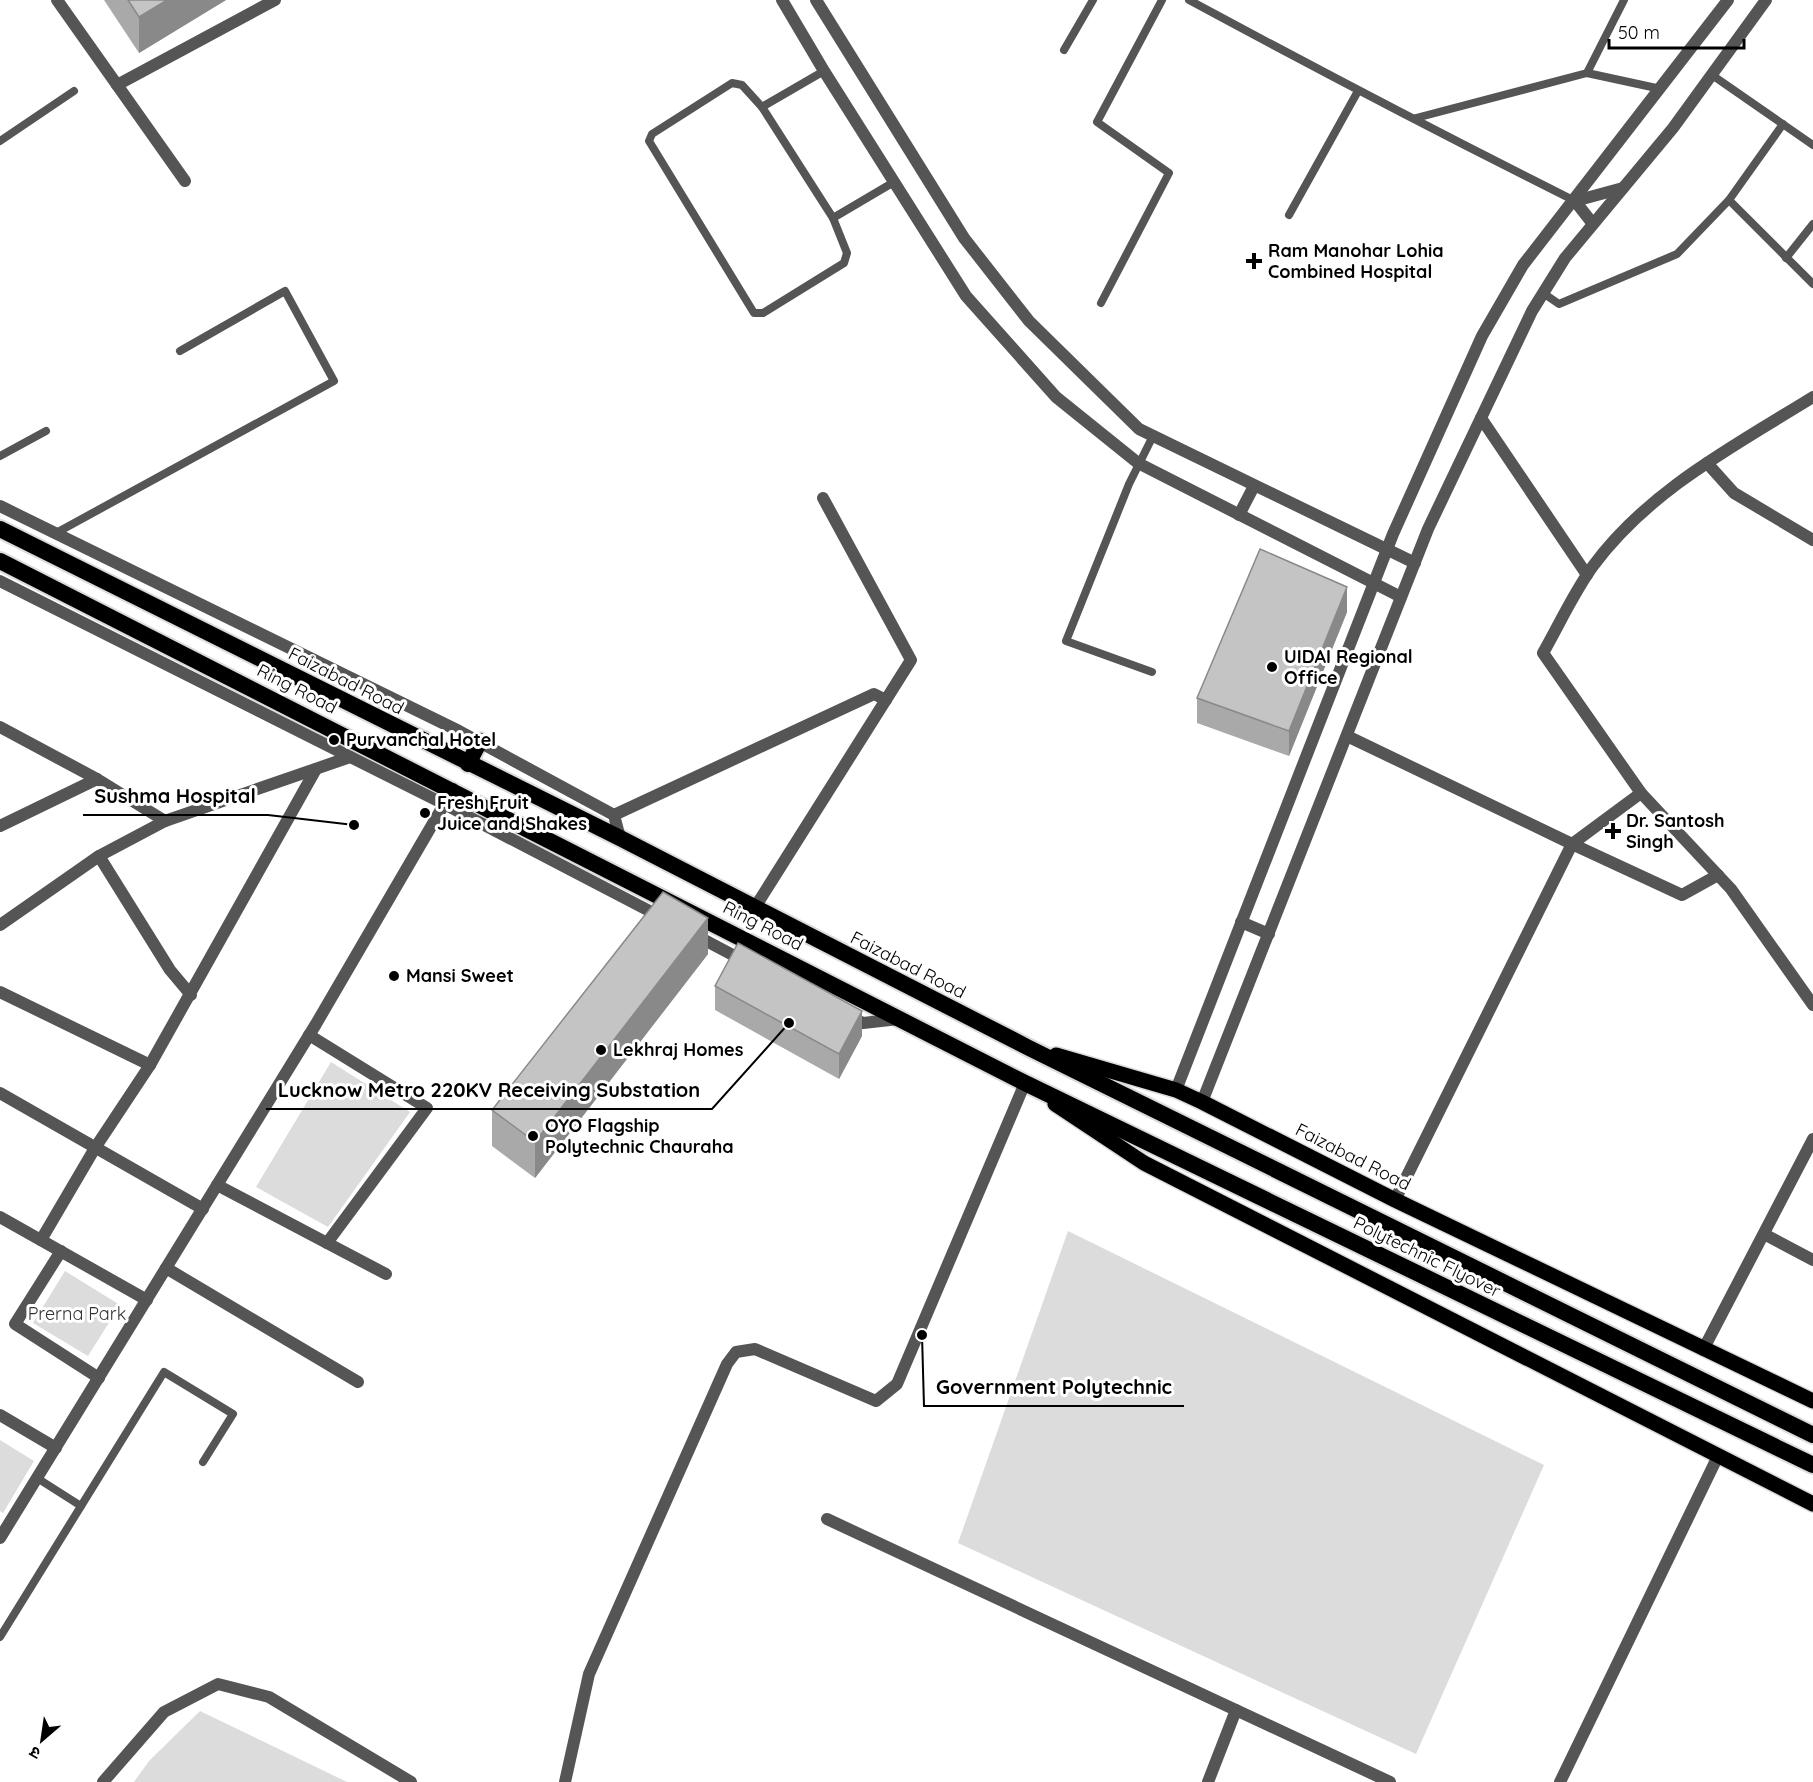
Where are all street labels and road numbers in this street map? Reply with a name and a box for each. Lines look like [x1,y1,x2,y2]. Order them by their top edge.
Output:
street label: Faizabad Road [285,642,408,719]
street label: Ring Road [253,659,341,719]
street label: Ring Road [719,896,807,956]
street label: Faizabad Road [847,926,970,1003]
street label: Faizabad Road [1292,1118,1415,1195]
street label: Polytechnic Flyover [1350,1211,1505,1302]

